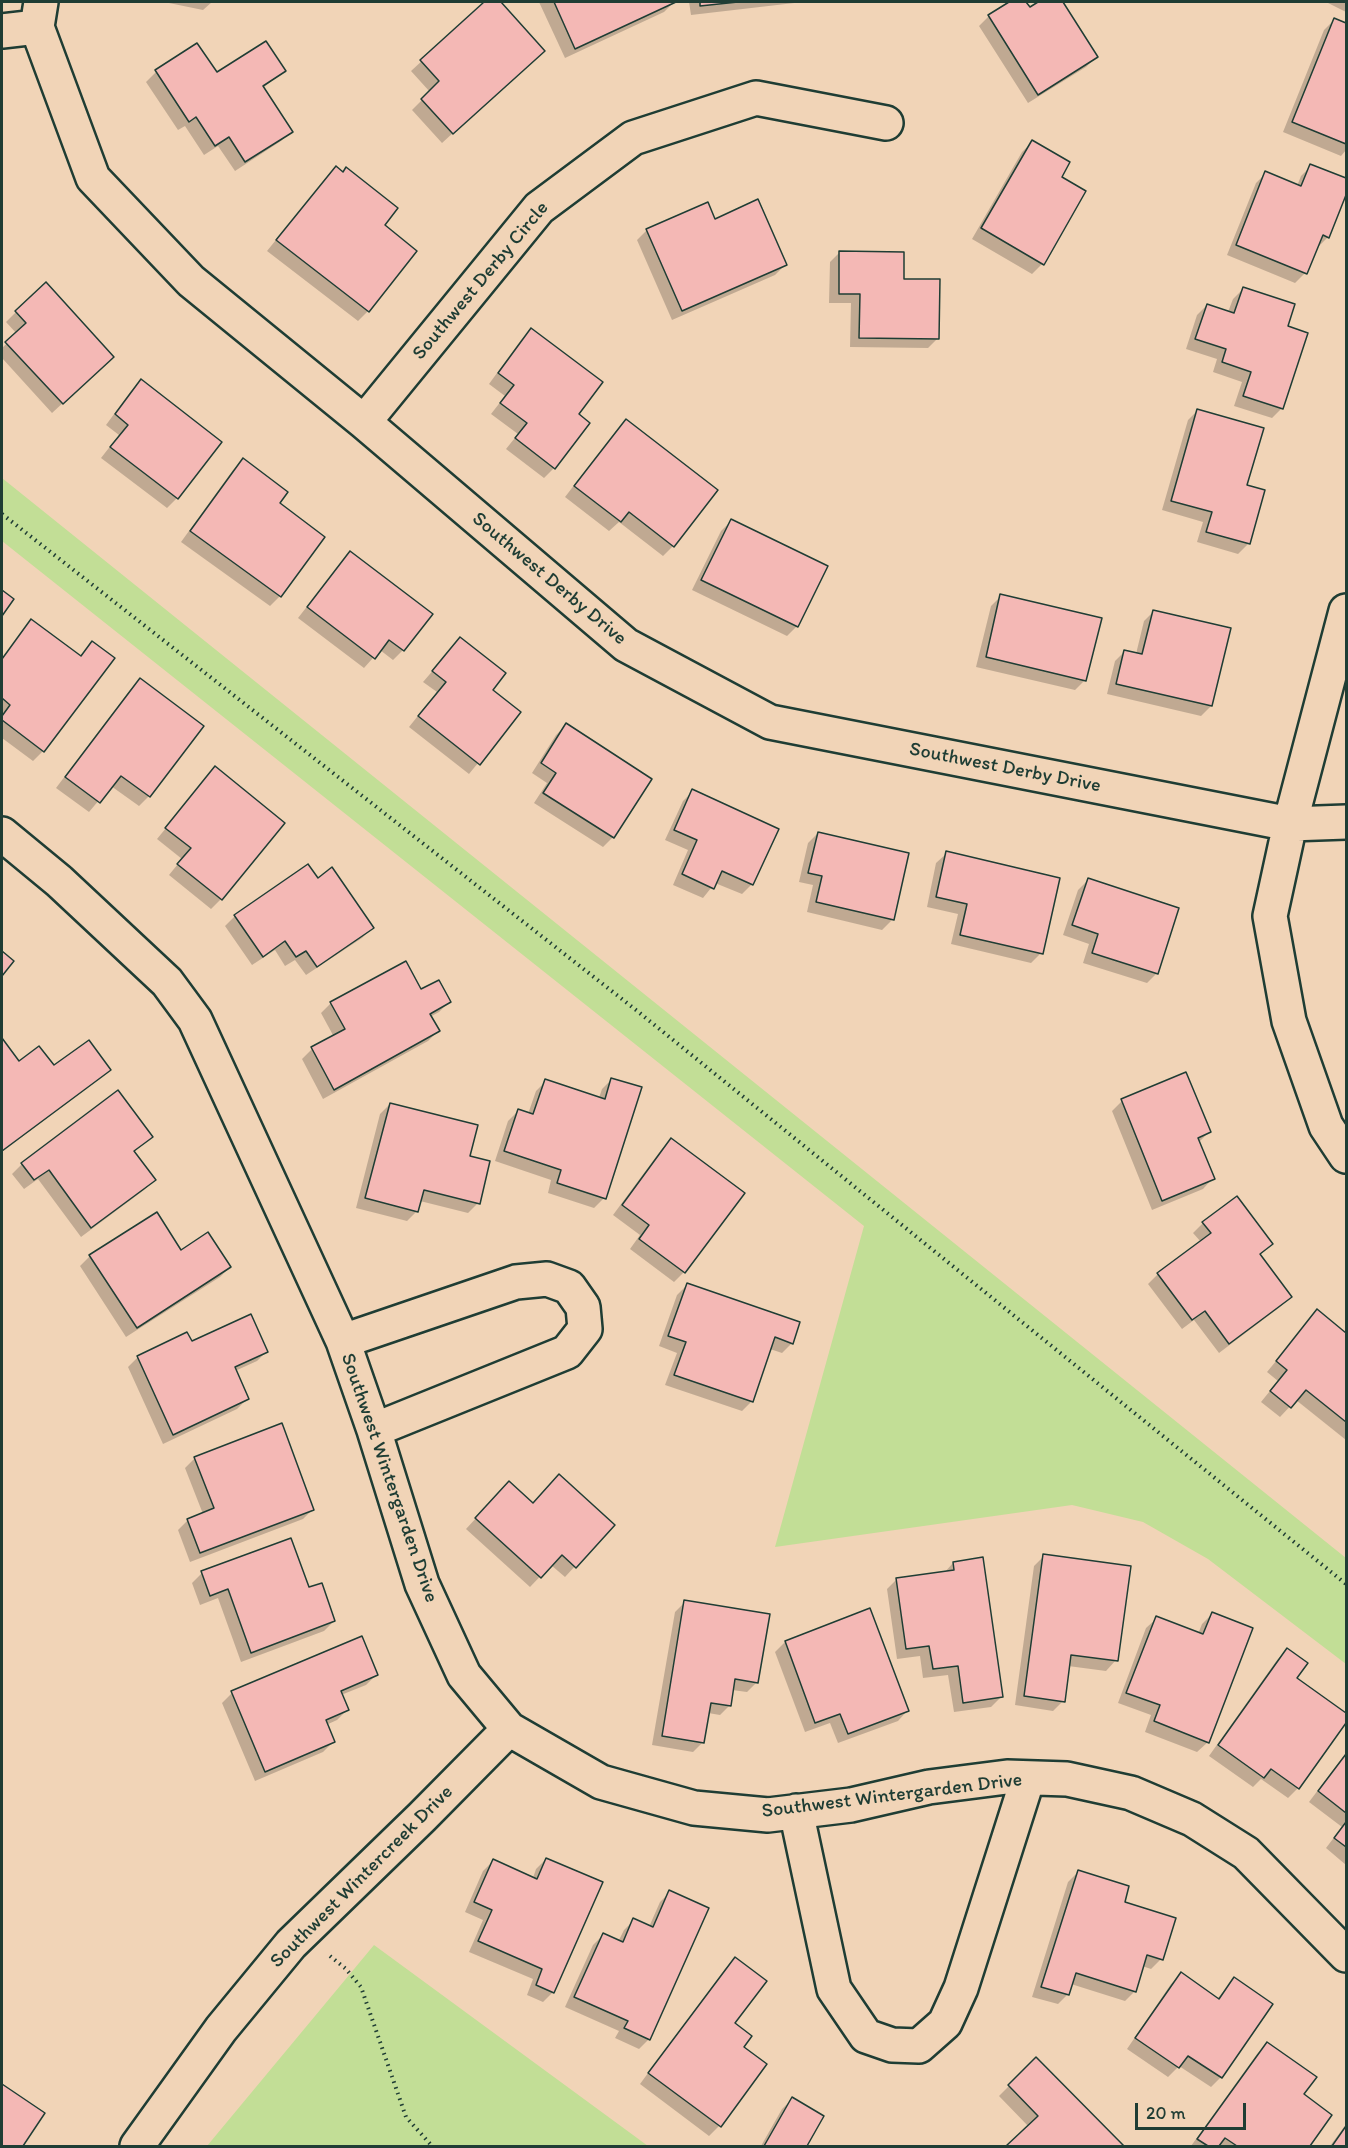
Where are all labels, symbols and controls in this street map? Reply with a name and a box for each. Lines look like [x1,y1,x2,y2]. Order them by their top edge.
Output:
street label: Southwest Derby Circle [408,197,554,365]
street label: Southwest Derby Drive [467,507,631,651]
street label: Southwest Derby Drive [907,738,1103,798]
street label: Southwest Wintergarden Drive [335,1350,443,1606]
street label: Southwest Wintergarden Drive [760,1768,1024,1824]
street label: Southwest Wintercreek Drive [266,1781,458,1973]
scale bar [1138,2091,1249,2129]
text: 20 m [1146,2102,1186,2124]

